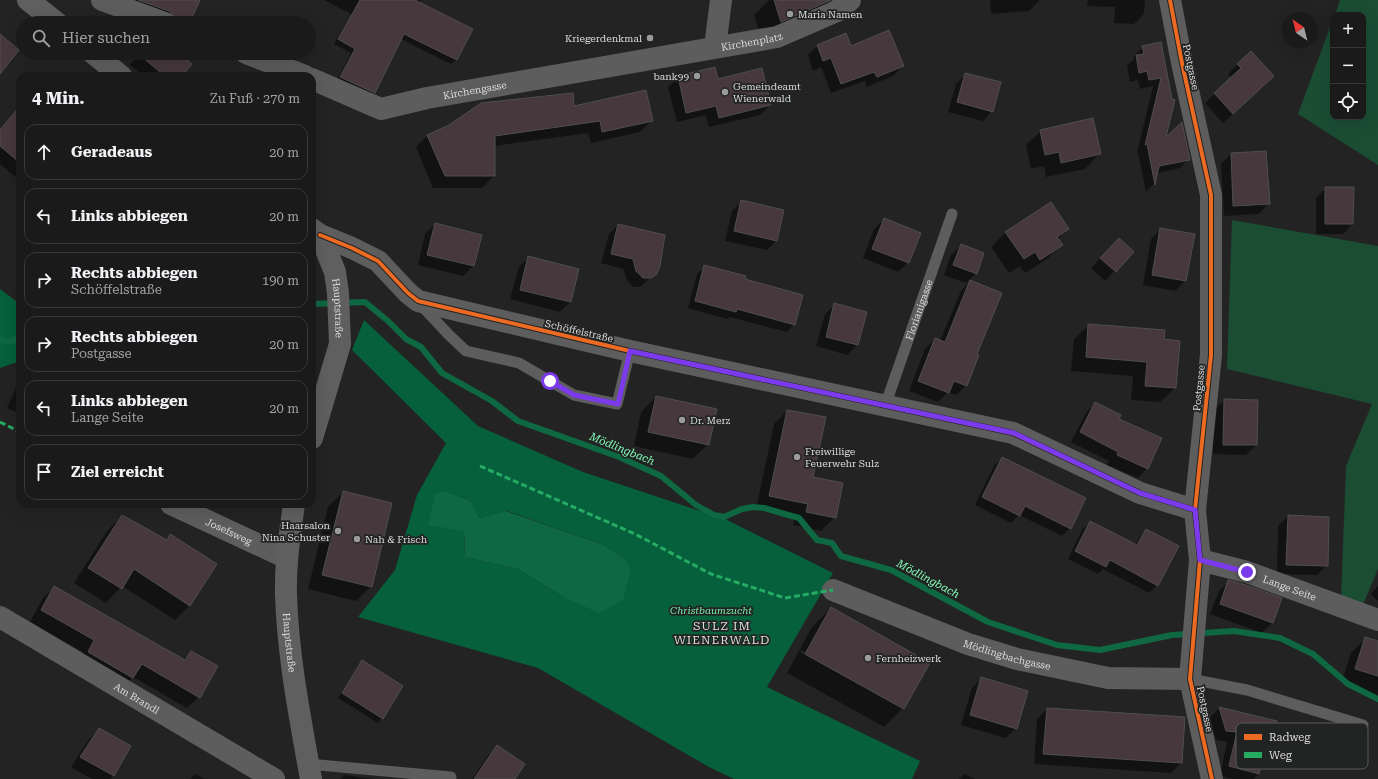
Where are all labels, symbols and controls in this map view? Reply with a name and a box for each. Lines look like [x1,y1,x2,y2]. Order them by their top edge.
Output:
marker: Maria Namen [785,9,795,19]
place label: Maria Namen [798,9,863,20]
north arrow [1282,12,1318,48]
map controls [1330,12,1366,120]
button: + [1330,12,1366,48]
search box [16,16,316,60]
icon: search [30,27,52,49]
text: Hier suchen [62,29,150,47]
street label: Kirchenplatz [720,30,784,52]
place label: Kriegerdenkmal [565,33,642,44]
marker: Kriegerdenkmal [645,33,655,43]
street label: Postgasse [1181,43,1201,91]
button: − [1330,48,1366,84]
place label: bank99 [653,71,689,82]
marker: bank99 [692,71,702,81]
street label: Kirchengasse [442,79,508,101]
place label: Gemeindeamt Wienerwald [733,81,801,104]
button: locate [1330,84,1366,120]
marker: Gemeindeamt Wienerwald [720,87,730,97]
text: 4 Min. [32,88,85,108]
text: Zu Fuß · 270 m [210,91,300,106]
icon: ahead [33,141,55,163]
text: Geradeaus [71,143,152,161]
text: 20 m [269,145,299,160]
icon: left [33,205,55,227]
text: Links abbiegen [71,207,188,225]
text: 20 m [269,209,299,224]
text: Rechts abbiegen [71,264,198,282]
icon: right [33,269,55,291]
text: 190 m [262,273,299,288]
street label: Hauptstraße [330,277,345,338]
street label: Florianigasse [903,277,934,341]
text: Schöffelstraße [71,282,162,297]
street label: Schöffelstraße [544,318,615,344]
text: Rechts abbiegen [71,328,198,346]
icon: right [33,333,55,355]
text: 20 m [269,337,299,352]
text: Postgasse [71,346,132,361]
street label: Postgasse [1191,364,1207,412]
route start [541,372,559,390]
text: Links abbiegen [71,392,188,410]
icon: left [33,397,55,419]
text: 20 m [269,401,299,416]
text: Lange Seite [71,410,144,425]
marker: Dr. Merz [677,415,687,425]
place label: Dr. Merz [690,415,731,426]
water label: Mödlingbach [587,430,657,468]
place label: Freiwillige Feuerwehr Sulz [805,446,879,469]
marker: Freiwillige Feuerwehr Sulz [792,452,802,462]
icon: arrive [33,461,55,483]
text: Ziel erreicht [71,463,164,481]
street label: Josefsweg [204,516,254,547]
place label: Haarsalon Nina Schuster [262,520,331,543]
marker: Haarsalon Nina Schuster [333,526,343,536]
marker: Nah & Frisch [352,534,362,544]
place label: Nah & Frisch [365,534,428,545]
water label: Mödlingbach [894,557,962,601]
route end [1238,563,1256,581]
street label: Lange Seite [1262,573,1318,603]
park label: Christbaumzucht [670,605,752,616]
street label: Hauptstraße [281,612,298,673]
district label: SULZ IM WIENERWALD [674,619,770,647]
street label: Mödlingbachgasse [962,637,1052,672]
marker: Fernheizwerk [863,653,873,663]
place label: Fernheizwerk [876,653,942,664]
street label: Am Brandl [112,680,162,716]
street label: Postgasse [1195,685,1215,733]
legend [1236,723,1368,769]
text: Radweg [1269,731,1311,744]
text: Weg [1269,749,1293,762]

